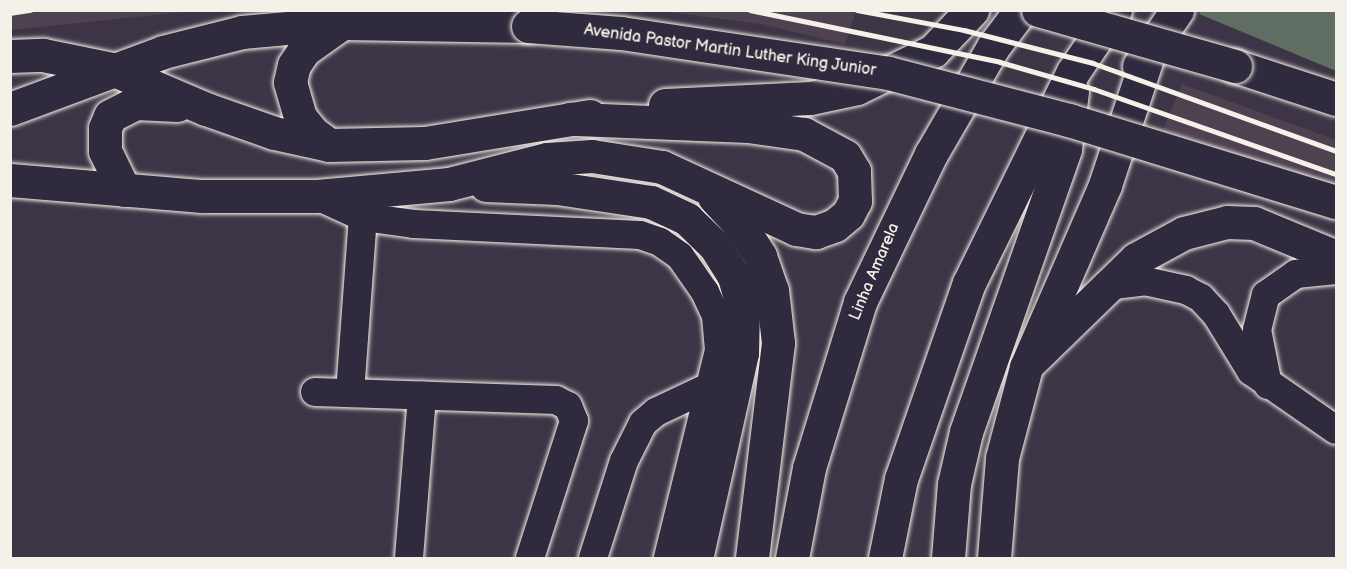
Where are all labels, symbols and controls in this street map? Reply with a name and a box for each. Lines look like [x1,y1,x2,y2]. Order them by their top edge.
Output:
street label: Avenida Pastor Martin Luther King Junior [582,21,878,81]
street label: Linha Amarela [846,221,904,323]

